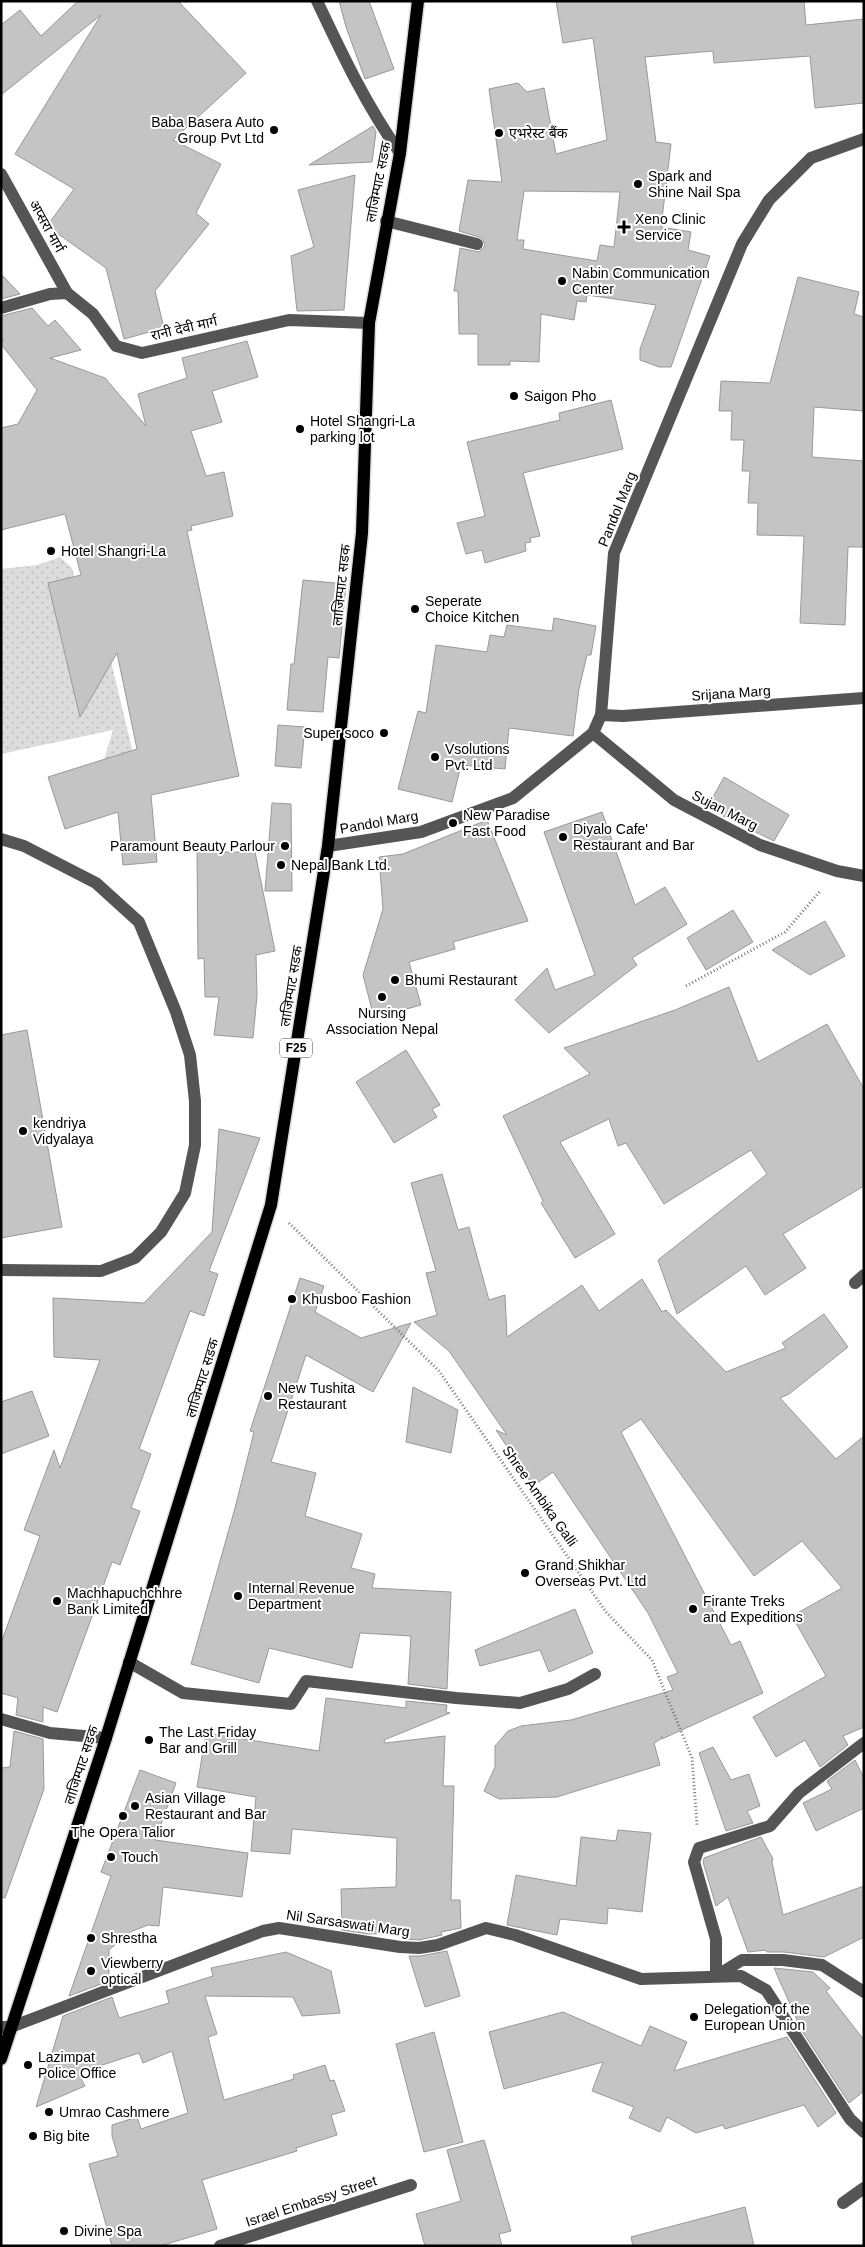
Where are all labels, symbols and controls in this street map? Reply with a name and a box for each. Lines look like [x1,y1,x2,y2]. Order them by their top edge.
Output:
place label: Baba Basera Auto Group Pvt Ltd [151,114,264,146]
marker: Baba Basera Auto Group Pvt Ltd [268,124,280,136]
place label: एभरेस्ट बैंक [509,124,568,141]
marker: एभरेस्ट बैंक [493,127,505,139]
street label: लाजिम्पाट सडक [362,140,394,224]
place label: Spark and Shine Nail Spa [648,168,741,200]
marker: Spark and Shine Nail Spa [632,178,644,190]
street label: अप्सरा मार्ग [26,197,69,256]
place label: Xeno Clinic Service [635,211,706,243]
marker: Xeno Clinic Service [617,220,631,234]
place label: Nabin Communication Center [572,265,710,297]
marker: Nabin Communication Center [556,275,568,287]
street label: रानी देवी मार्ग [149,311,220,343]
place label: Saigon Pho [524,388,597,404]
marker: Saigon Pho [508,390,520,402]
place label: Hotel Shangri-La parking lot [310,413,415,445]
marker: Hotel Shangri-La parking lot [294,423,306,435]
street label: Pandol Marg [595,469,639,549]
place label: Hotel Shangri-La [61,543,166,559]
street label: लाजिम्पाट सडक [329,543,353,627]
marker: Hotel Shangri-La [45,545,57,557]
place label: Seperate Choice Kitchen [425,593,519,625]
marker: Seperate Choice Kitchen [409,603,421,615]
street label: Srijana Marg [691,682,771,704]
place label: Super soco [303,725,374,741]
marker: Super soco [378,727,390,739]
place label: Vsolutions Pvt. Ltd [445,741,510,773]
marker: Vsolutions Pvt. Ltd [429,751,441,763]
street label: Sujan Marg [689,787,761,833]
street label: Pandol Marg [339,807,419,837]
place label: New Paradise Fast Food [463,807,550,839]
marker: New Paradise Fast Food [447,817,459,829]
place label: Diyalo Cafe' Restaurant and Bar [573,821,695,853]
marker: Diyalo Cafe' Restaurant and Bar [557,831,569,843]
place label: Paramount Beauty Parlour [110,838,275,854]
marker: Paramount Beauty Parlour [279,840,291,852]
place label: Nepal Bank Ltd. [291,857,391,873]
marker: Nepal Bank Ltd. [275,859,287,871]
street label: लाजिम्पाट सडक [277,944,305,1028]
place label: Bhumi Restaurant [405,972,517,988]
marker: Bhumi Restaurant [389,974,401,986]
marker: Nursing Association Nepal [376,991,388,1003]
place label: Nursing Association Nepal [326,1005,438,1037]
road number: F25 [280,1038,312,1058]
place label: kendriya Vidyalaya [33,1115,94,1147]
marker: kendriya Vidyalaya [17,1125,29,1137]
place label: Khusboo Fashion [302,1291,411,1307]
marker: Khusboo Fashion [286,1293,298,1305]
street label: लाजिम्पाट सडक [182,1336,222,1419]
place label: New Tushita Restaurant [278,1380,355,1412]
marker: New Tushita Restaurant [262,1390,274,1402]
street label: Shree Ambika Galli [499,1443,581,1549]
place label: Grand Shikhar Overseas Pvt. Ltd [535,1557,646,1589]
marker: Grand Shikhar Overseas Pvt. Ltd [519,1567,531,1579]
place label: Internal Revenue Department [248,1580,355,1612]
place label: Machhapuchchhre Bank Limited [67,1585,182,1617]
marker: Internal Revenue Department [232,1590,244,1602]
place label: Firante Treks and Expeditions [703,1593,803,1625]
marker: Machhapuchchhre Bank Limited [51,1595,63,1607]
marker: Firante Treks and Expeditions [687,1603,699,1615]
street label: लाजिम्पाट सडक [61,1723,101,1806]
place label: The Last Friday Bar and Grill [159,1724,256,1756]
marker: The Last Friday Bar and Grill [143,1734,155,1746]
place label: Asian Village Restaurant and Bar [145,1790,267,1822]
marker: Asian Village Restaurant and Bar [129,1800,141,1812]
marker: The Opera Talior [117,1810,129,1822]
place label: The Opera Talior [71,1824,175,1840]
place label: Touch [121,1849,158,1865]
marker: Touch [105,1851,117,1863]
street label: Nil Sarsaswati Marg [285,1906,411,1940]
place label: Shrestha [101,1930,157,1946]
marker: Shrestha [85,1932,97,1944]
place label: Viewberry optical [101,1955,163,1987]
marker: Viewberry optical [85,1965,97,1977]
place label: Delegation of the European Union [704,2001,810,2033]
marker: Delegation of the European Union [688,2011,700,2023]
place label: Lazimpat Police Office [38,2049,117,2081]
marker: Lazimpat Police Office [22,2059,34,2071]
place label: Umrao Cashmere [59,2104,170,2120]
marker: Umrao Cashmere [43,2106,55,2118]
place label: Big bite [43,2128,90,2144]
marker: Big bite [27,2130,39,2142]
street label: Israel Embassy Street [243,2172,379,2230]
place label: Divine Spa [74,2223,142,2239]
marker: Divine Spa [58,2225,70,2237]

